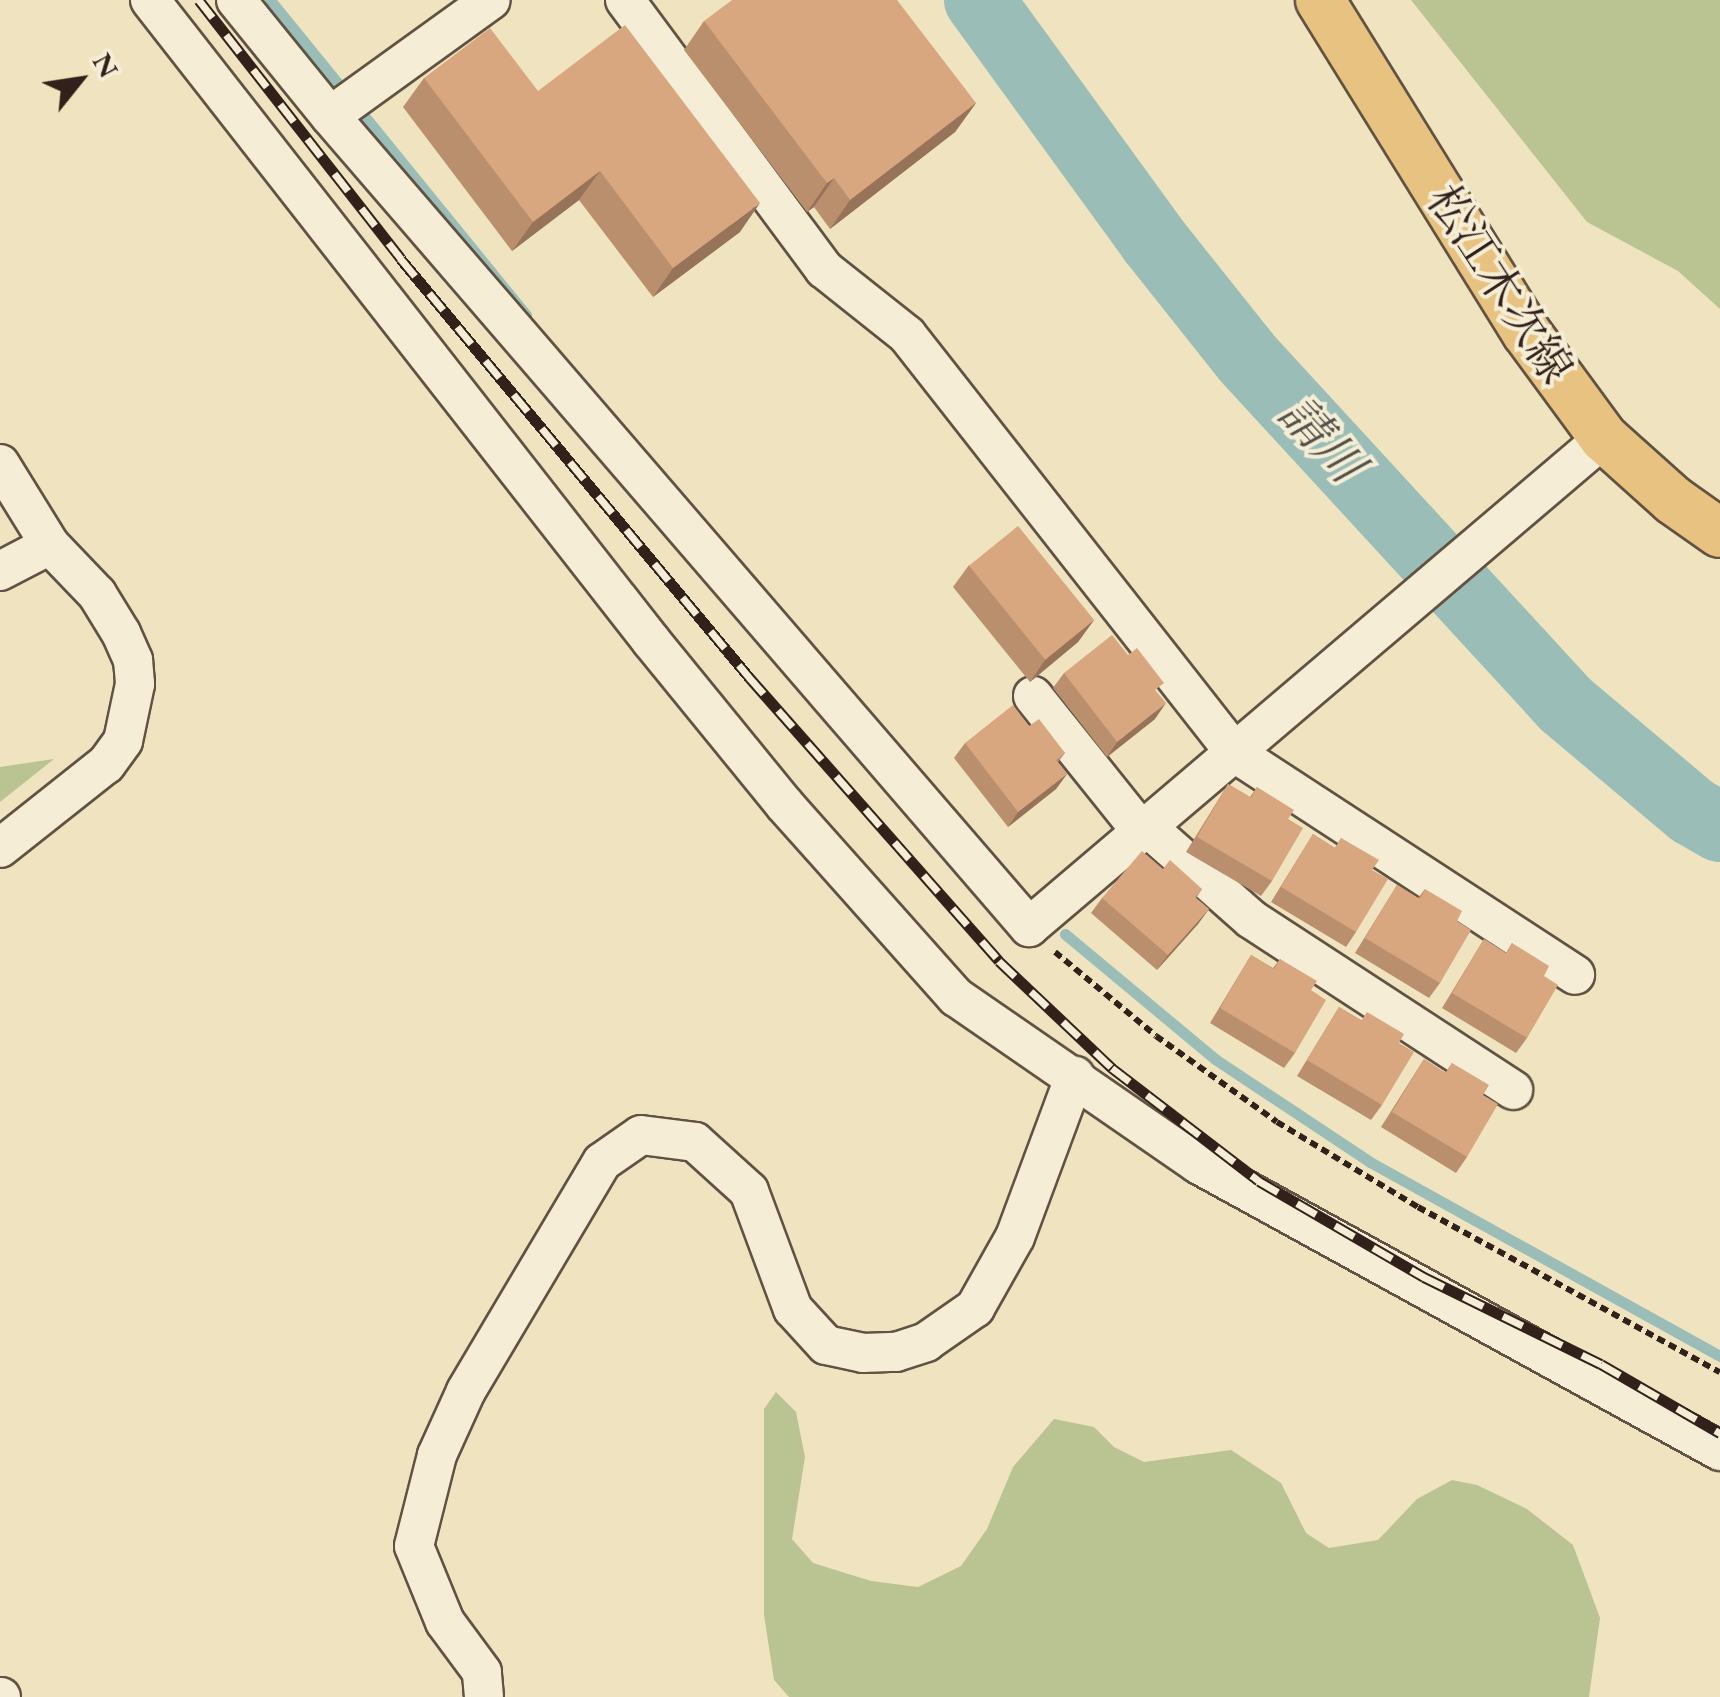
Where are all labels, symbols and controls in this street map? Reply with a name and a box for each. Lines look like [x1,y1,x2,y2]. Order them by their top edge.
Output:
north arrow [30,30,130,130]
text: N [85,46,127,84]
street label: 松江木次線 [1416,175,1584,393]
water label: 請川 [1268,384,1376,494]

